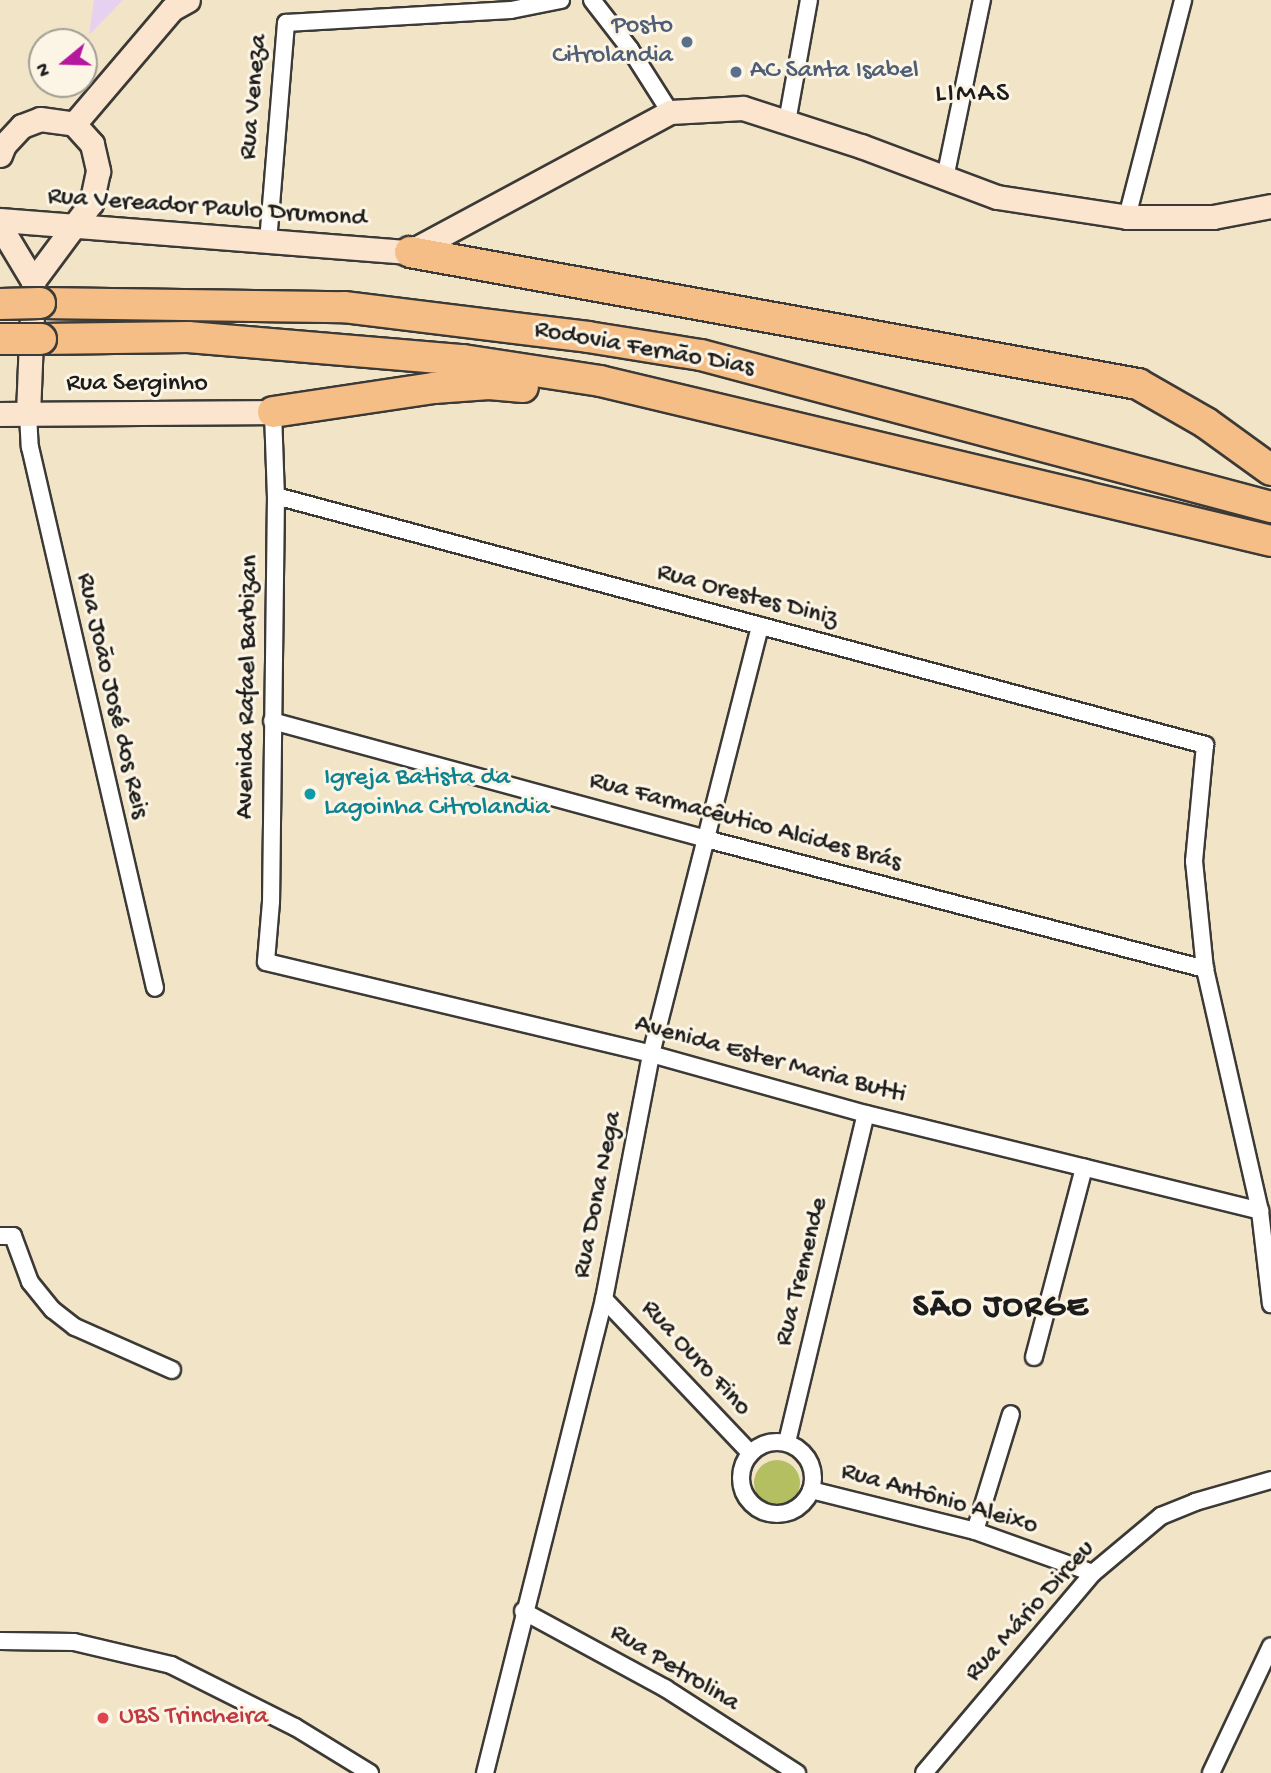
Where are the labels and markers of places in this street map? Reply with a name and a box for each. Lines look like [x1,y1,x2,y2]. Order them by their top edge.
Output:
place label: Posto Citrolandia [552,11,673,72]
marker: Posto Citrolandia [679,34,695,50]
place label: AC Santa Isabel [750,56,919,88]
marker: AC Santa Isabel [728,64,744,80]
place label: Igreja Batista da Lagoinha Citrolandia [324,763,550,824]
marker: Igreja Batista da Lagoinha Citrolandia [302,786,318,802]
place label: UBS Trincheira [119,1702,268,1734]
marker: UBS Trincheira [93,1708,113,1728]

